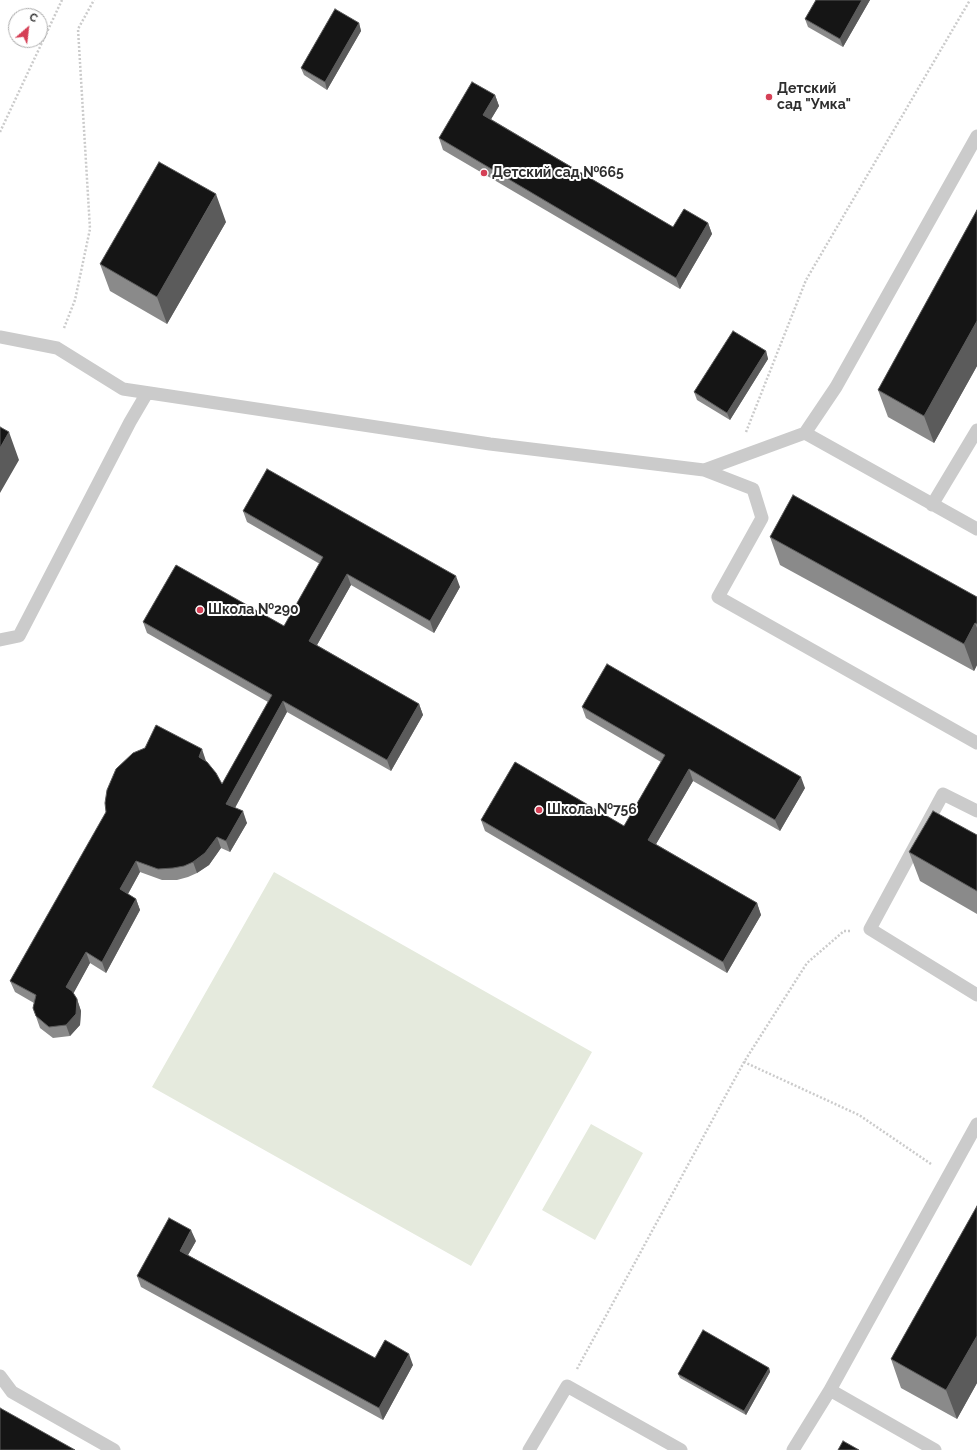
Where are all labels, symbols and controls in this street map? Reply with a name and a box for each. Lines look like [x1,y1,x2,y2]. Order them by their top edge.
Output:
north arrow [8,8,48,48]
text: С [27,10,40,25]
place label: Детский сад "Умка" [777,81,851,114]
marker: Детский сад "Умка" [764,92,774,102]
place label: Детский сад №665 [492,165,624,181]
marker: Детский сад №665 [479,168,489,178]
place label: Школа №290 [208,602,299,618]
marker: Школа №290 [195,605,205,615]
place label: Школа №756 [547,802,637,818]
marker: Школа №756 [534,805,544,815]

